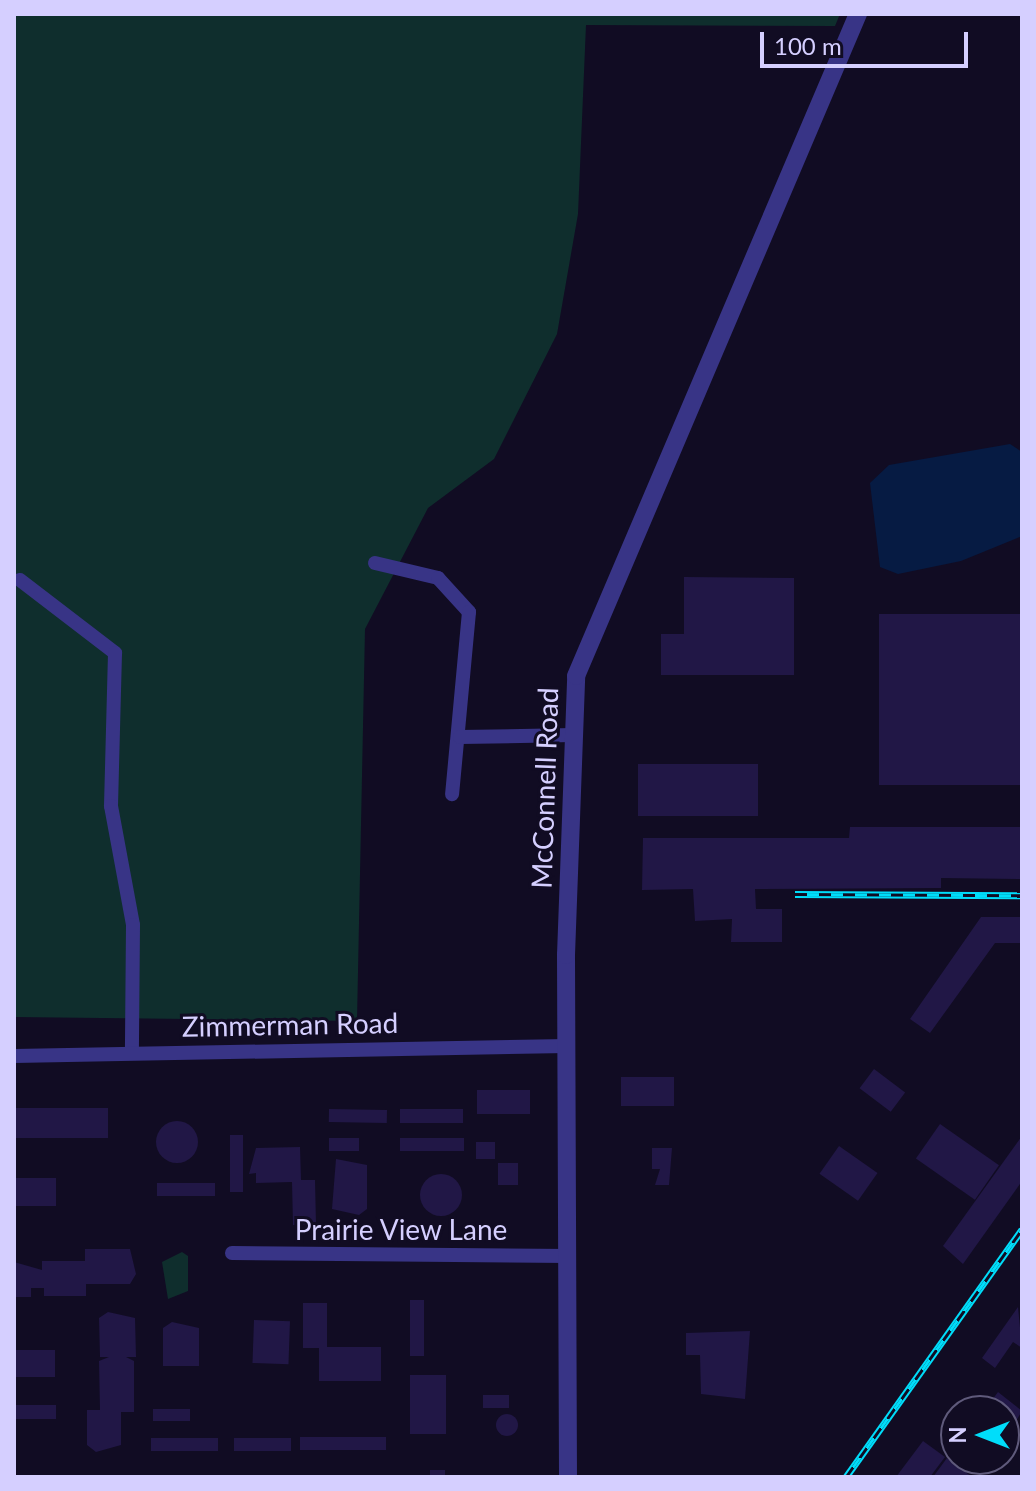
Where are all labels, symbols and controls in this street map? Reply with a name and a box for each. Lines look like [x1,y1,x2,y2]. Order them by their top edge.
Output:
scale bar [764,16,972,66]
text: 100 m [774,31,842,60]
street label: McConnell Road [524,687,564,889]
street label: Zimmerman Road [182,1005,398,1043]
street label: Prairie View Lane [294,1212,508,1246]
north arrow [940,1395,1020,1475]
text: N [944,1427,971,1443]

